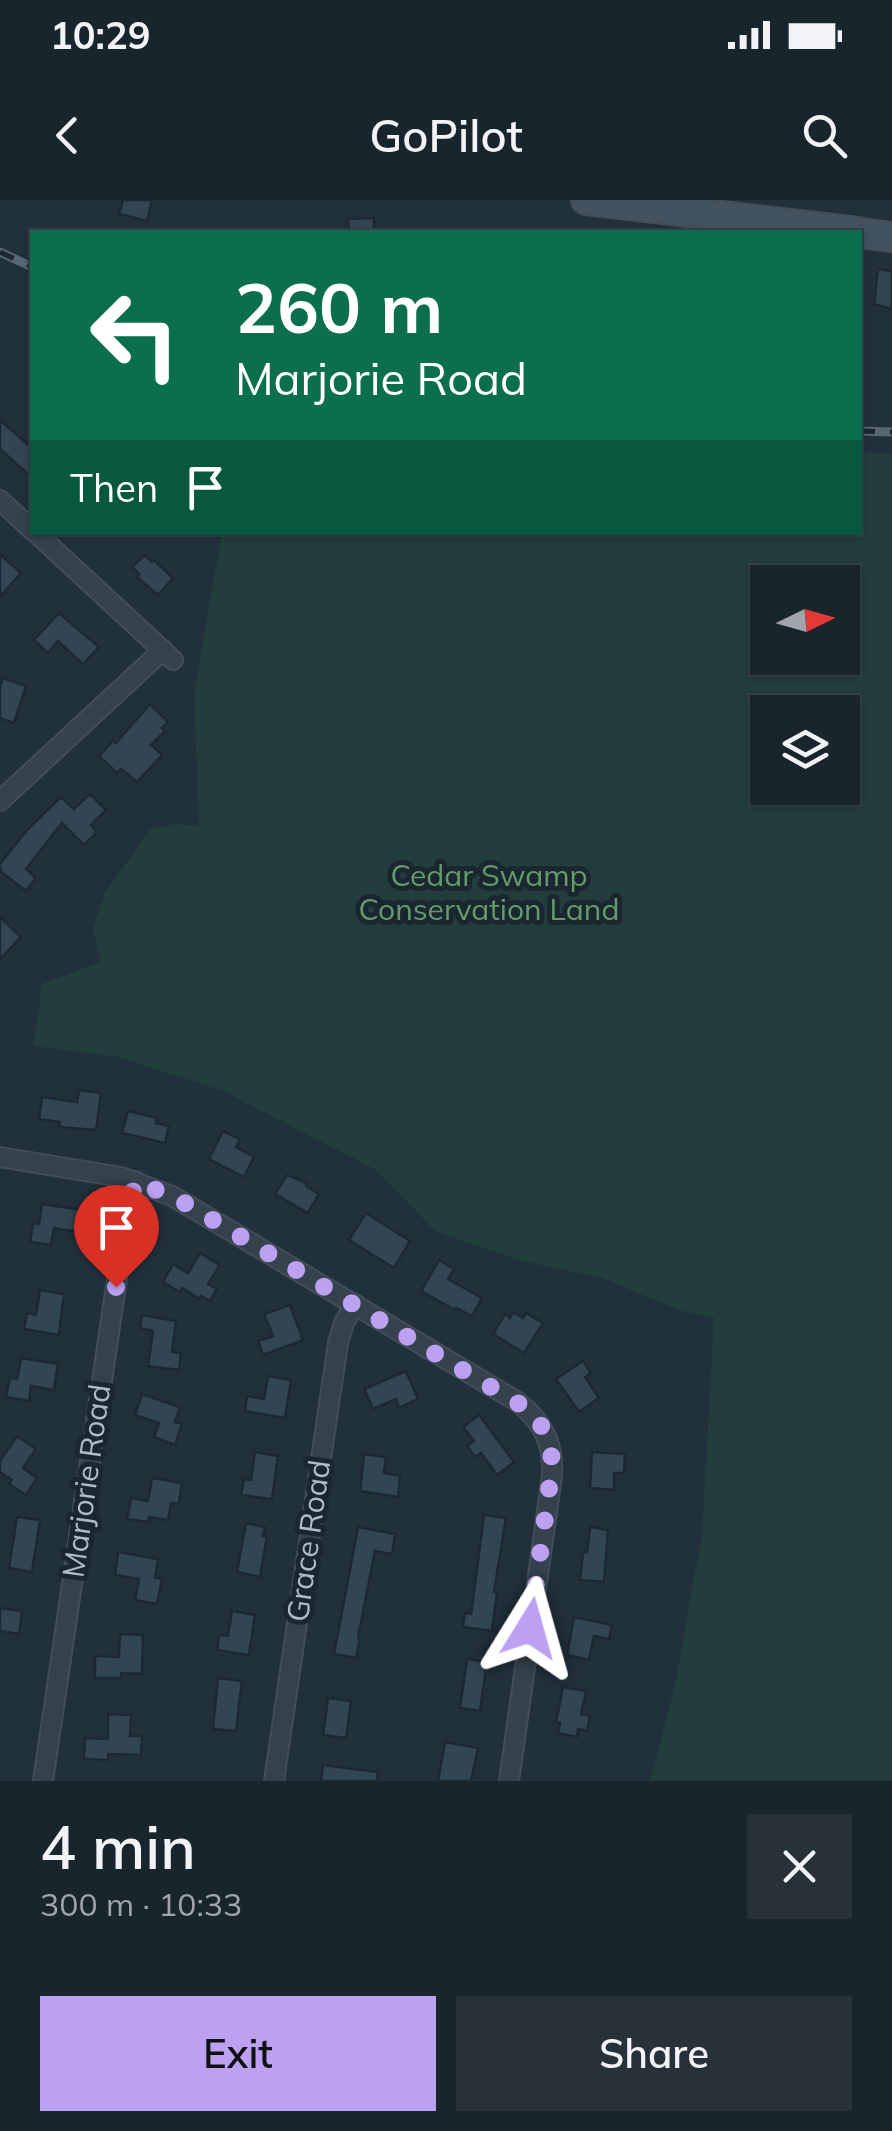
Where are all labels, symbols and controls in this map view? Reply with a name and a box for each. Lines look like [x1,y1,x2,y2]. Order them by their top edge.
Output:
text: 10:29 [50,11,151,59]
text: GoPilot [369,107,523,163]
icon: back [40,108,95,163]
icon: search [797,108,852,163]
text: 260 m [235,263,443,351]
icon: left [70,270,200,400]
text: Marjorie Road [235,350,527,406]
icon: arrive [178,460,233,515]
text: Then [70,464,158,512]
north arrow [750,565,860,675]
map controls [750,565,860,805]
button: layers [750,695,860,805]
park label: Cedar Swamp Conservation Land [359,856,619,928]
pin [74,1185,159,1288]
icon: arrive [89,1200,144,1255]
street label: Marjorie Road [54,1382,118,1580]
street label: Grace Road [278,1458,338,1624]
position arrow [478,1576,582,1680]
text: 4 min [40,1809,196,1884]
button: close [747,1814,852,1919]
text: 300 m · 10:33 [40,1884,242,1924]
button: Exit [40,1996,436,2111]
button: Share [456,1996,852,2111]

